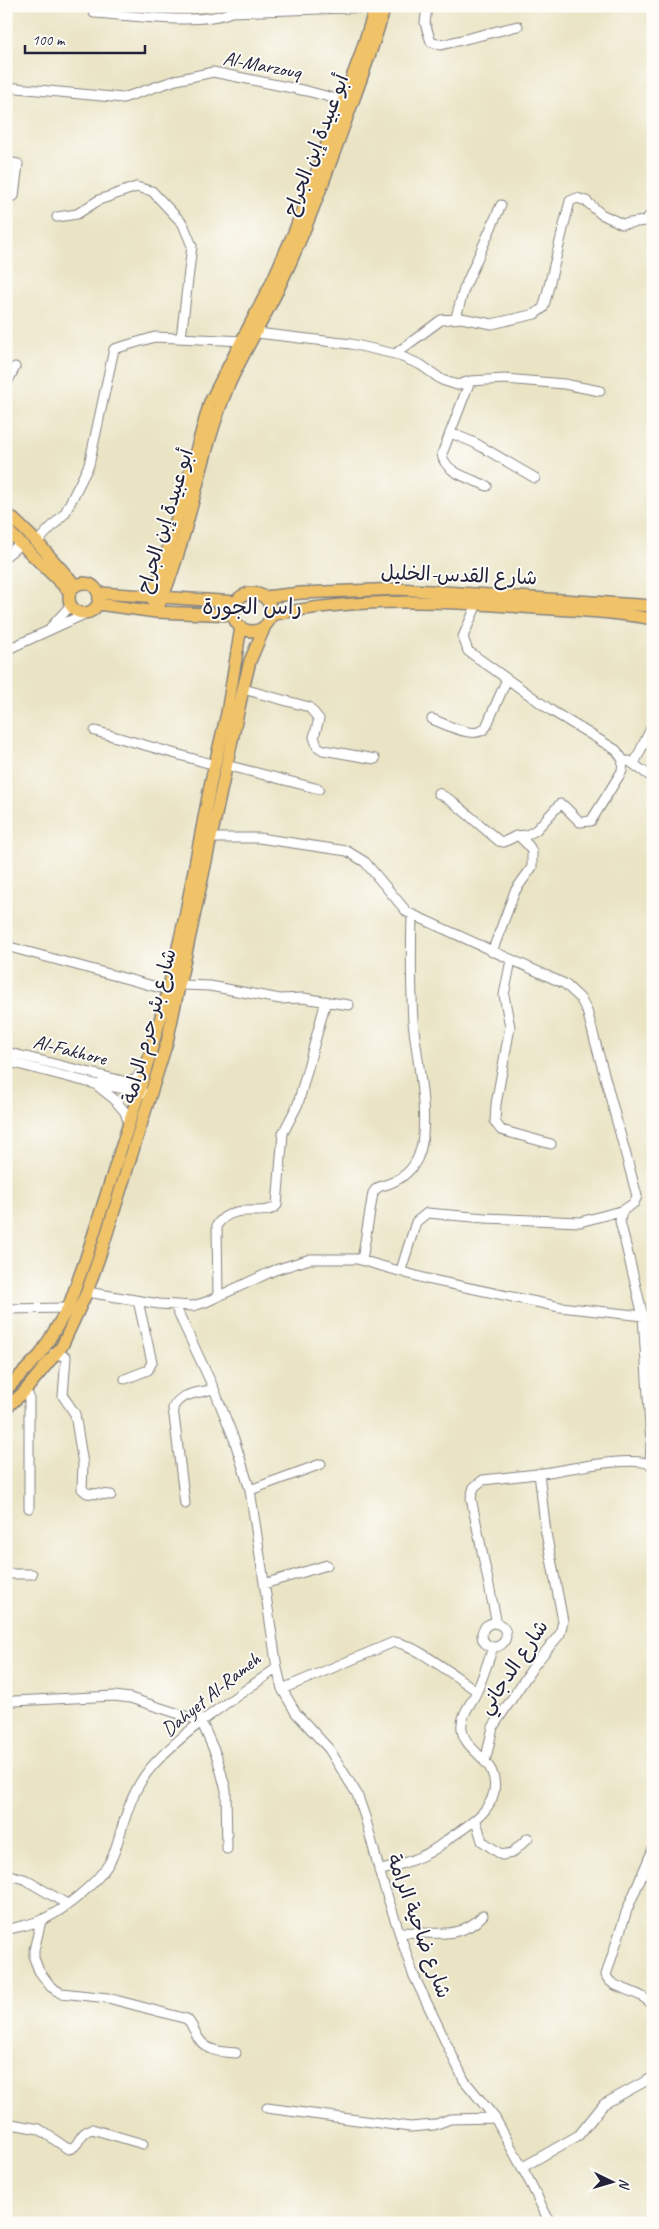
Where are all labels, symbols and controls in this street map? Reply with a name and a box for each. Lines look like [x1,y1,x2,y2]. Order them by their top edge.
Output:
scale bar [25,22,145,54]
text: 100 m [32,31,66,50]
street label: Al-Marzouq [221,45,304,85]
street label: أبو عبيدة إبن الجراح [278,71,355,220]
street label: أبو عبيدة إبن الجراح [131,446,200,597]
street label: شارع القدس-الخليل [380,560,538,591]
district label: راس الجورة [202,593,302,621]
street label: شارع بئر حرم الرامة [116,946,185,1107]
street label: Al-Fakhore [31,1029,111,1071]
street label: شارع الدجاني [472,1615,558,1722]
street label: Dahyet Al-Rameh [156,1646,266,1742]
street label: شارع ضاحية الرامة [380,1850,457,2002]
north arrow [586,2156,636,2206]
text: N [615,2178,633,2190]

